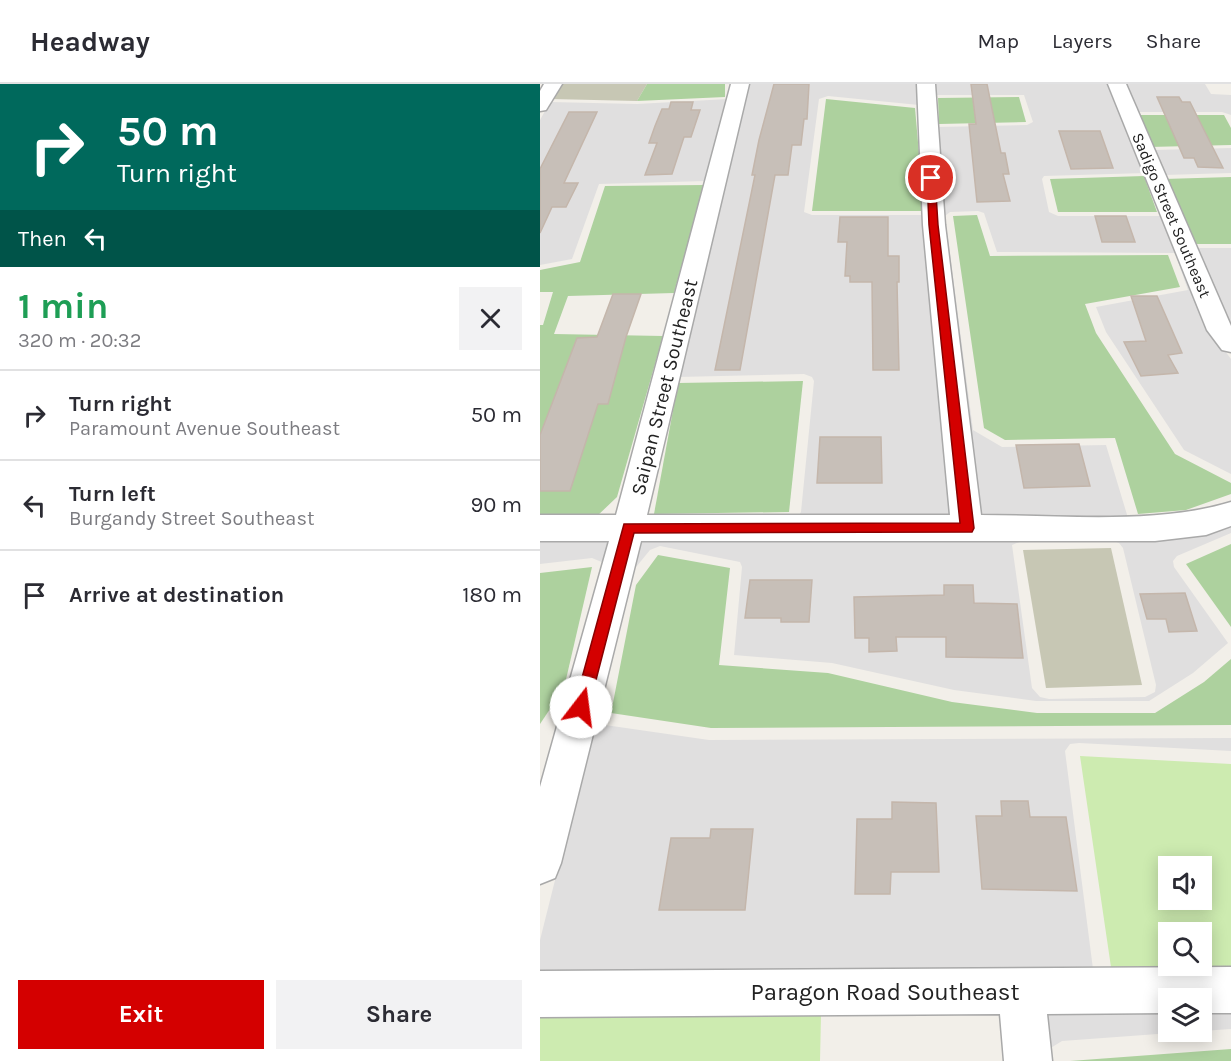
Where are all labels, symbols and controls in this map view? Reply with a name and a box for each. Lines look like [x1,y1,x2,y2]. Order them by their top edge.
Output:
text: Headway [30,25,150,58]
text: Map [977,29,1019,53]
text: Layers [1052,29,1113,53]
text: Share [1146,29,1201,53]
text: 50 m [117,106,219,156]
icon: right [18,108,96,186]
street label: Sadigo Street Southeast [1128,130,1215,300]
pin [905,152,956,203]
text: Turn right [117,157,237,189]
icon: arrive [914,161,947,194]
icon: left [79,222,112,255]
text: Then [18,226,67,252]
street label: Saipan Street Southeast [626,276,703,498]
text: 1 min [18,285,108,327]
button: close [459,287,522,350]
text: 320 m · 20:32 [18,329,141,352]
text: Turn right [69,391,172,417]
icon: right [18,399,51,432]
text: 50 m [471,402,522,428]
text: Paramount Avenue Southeast [69,417,340,440]
text: Turn left [69,481,156,507]
icon: left [18,489,51,522]
text: 90 m [470,492,522,518]
text: Burgandy Street Southeast [69,507,314,530]
icon: arrive [18,579,51,612]
text: Arrive at destination [69,582,284,608]
text: 180 m [462,582,522,608]
position arrow [549,675,613,739]
map controls [1158,856,1212,1042]
button: sound [1158,856,1212,910]
button: search [1158,922,1212,976]
street label: Paragon Road Southeast [750,978,1020,1006]
button: Exit [18,980,264,1049]
button: Share [276,980,522,1049]
button: layers [1158,988,1212,1042]

